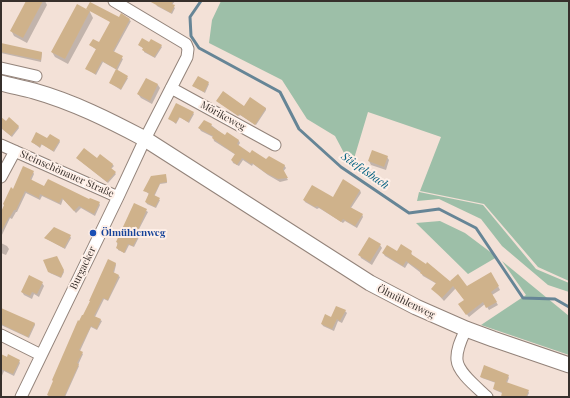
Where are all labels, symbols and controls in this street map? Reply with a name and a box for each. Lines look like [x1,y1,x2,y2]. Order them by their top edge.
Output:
street label: Mörikeweg [198,99,248,133]
street label: Steinschönauer Straße [18,148,116,200]
water label: Stiefelsbach [339,150,391,192]
place label: Ölmühlenweg [101,227,165,239]
marker: Ölmühlenweg [88,228,98,238]
street label: Burgacker [67,245,99,291]
street label: Ölmühlenweg [375,283,437,321]

